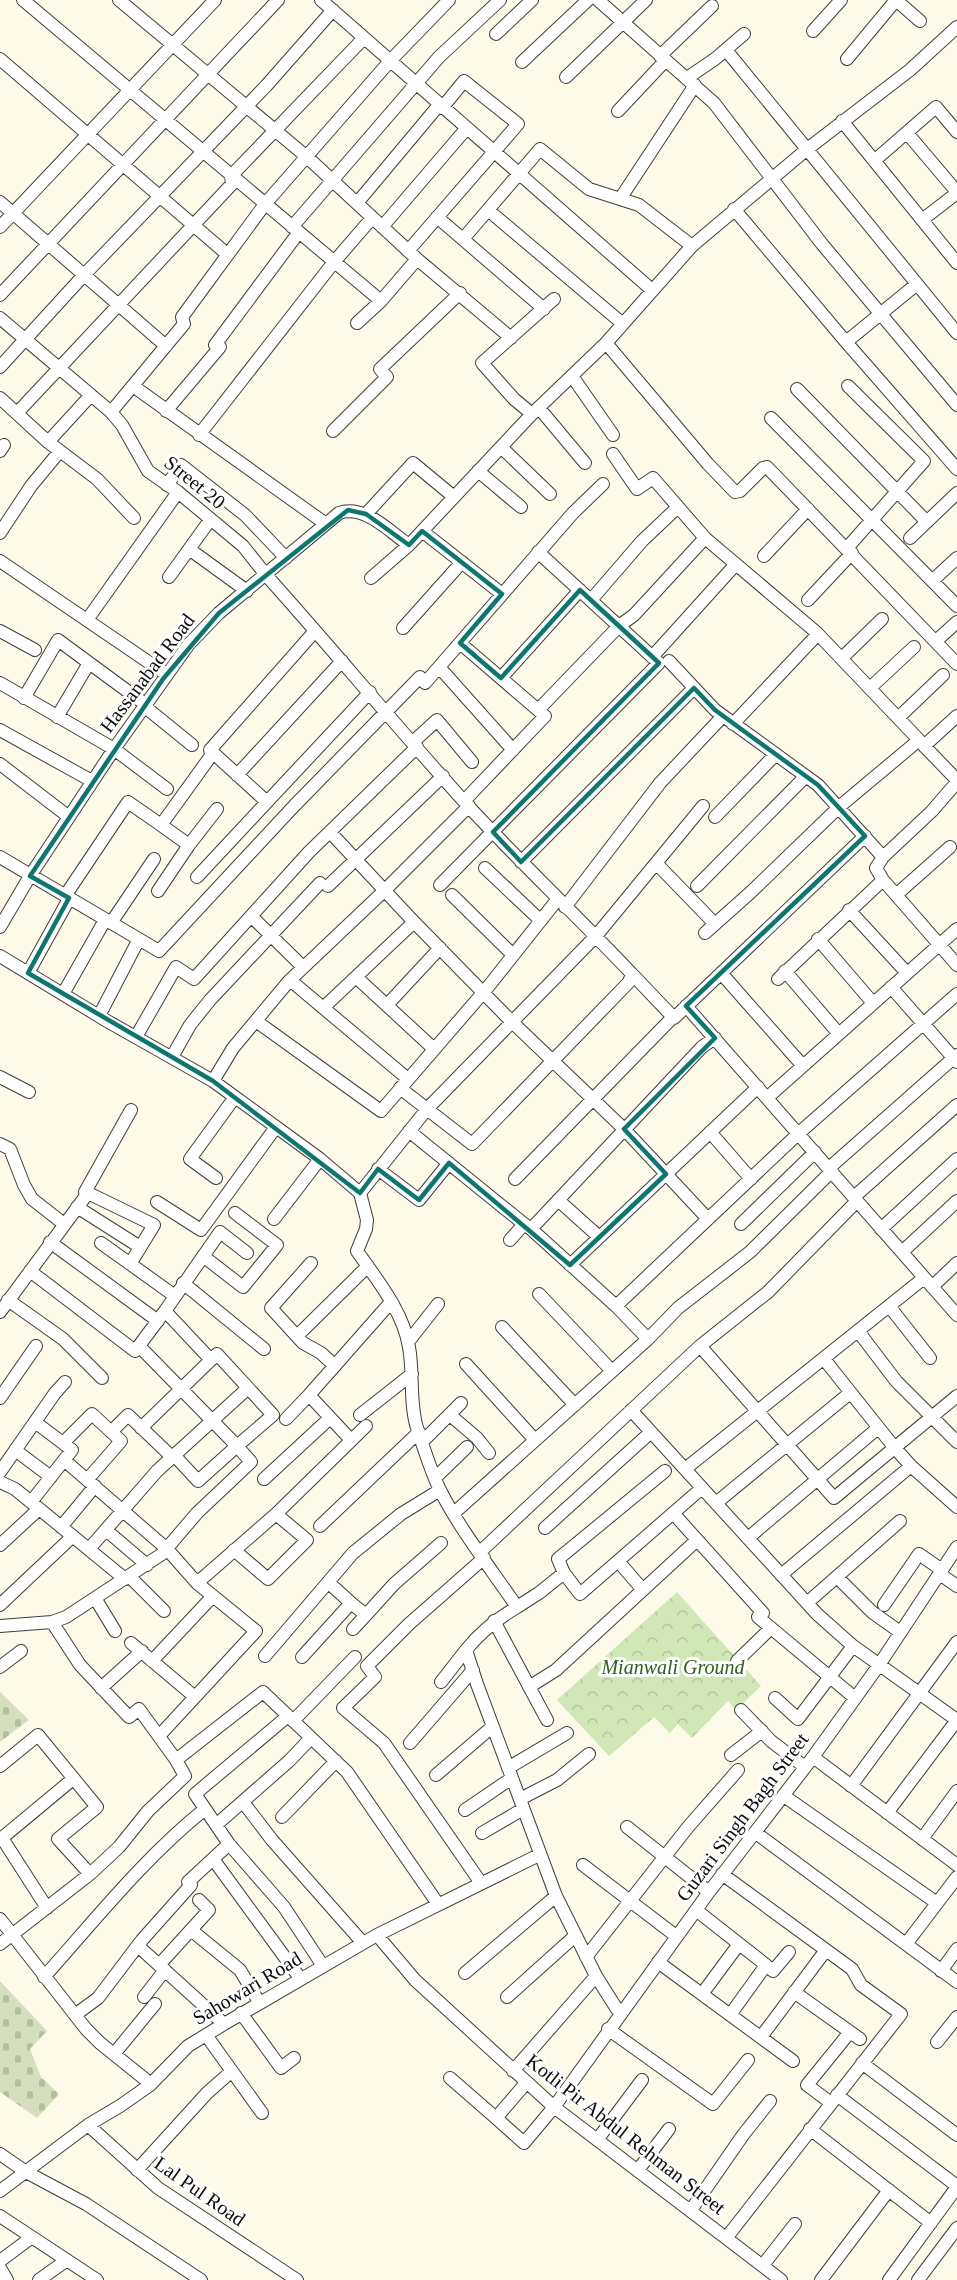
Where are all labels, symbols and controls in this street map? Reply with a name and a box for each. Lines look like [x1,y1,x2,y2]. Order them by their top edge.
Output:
street label: Street 20 [160,451,230,513]
street label: Hassanabad Road [95,609,199,737]
park label: Mianwali Ground [600,1656,746,1678]
street label: Guzari Singh Bagh Street [672,1728,814,1906]
street label: Sahowari Road [189,1947,305,2029]
street label: Kotli Pir Abdul Rehman Street [522,2049,730,2219]
street label: Lal Pul Road [150,2152,250,2230]

